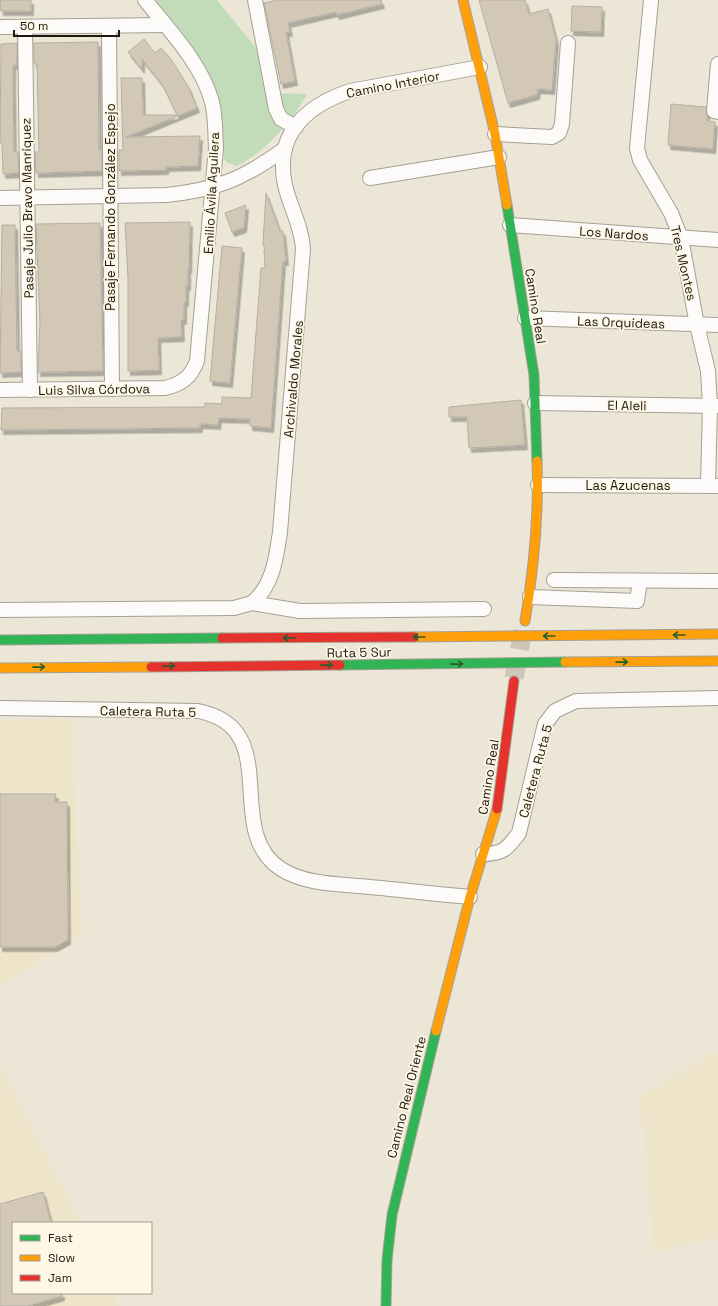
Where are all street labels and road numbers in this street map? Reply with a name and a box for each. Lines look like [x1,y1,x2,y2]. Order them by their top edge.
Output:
street label: Camino Interior [345,67,441,102]
street label: Pasaje Fernando González Espejo [102,103,119,311]
street label: Pasaje Julio Bravo Manríquez [17,117,38,298]
street label: Emilio Ávila Aguilera [200,131,223,254]
street label: Los Nardos [579,223,649,244]
street label: Tres Montes [667,224,700,302]
street label: Camino Real [521,267,550,345]
street label: Las Orquídeas [577,312,665,333]
street label: Archivaldo Morales [280,319,307,439]
street label: Luis Silva Córdova [38,380,151,399]
street label: El Aleli [607,397,647,414]
street label: Las Azucenas [585,477,671,494]
street label: Ruta 5 Sur [326,643,392,662]
street label: Caletera Ruta 5 [100,702,196,721]
street label: Caletera Ruta 5 [515,722,556,820]
street label: Camino Real [474,738,503,816]
street label: Camino Real Oriente [383,1034,430,1160]

